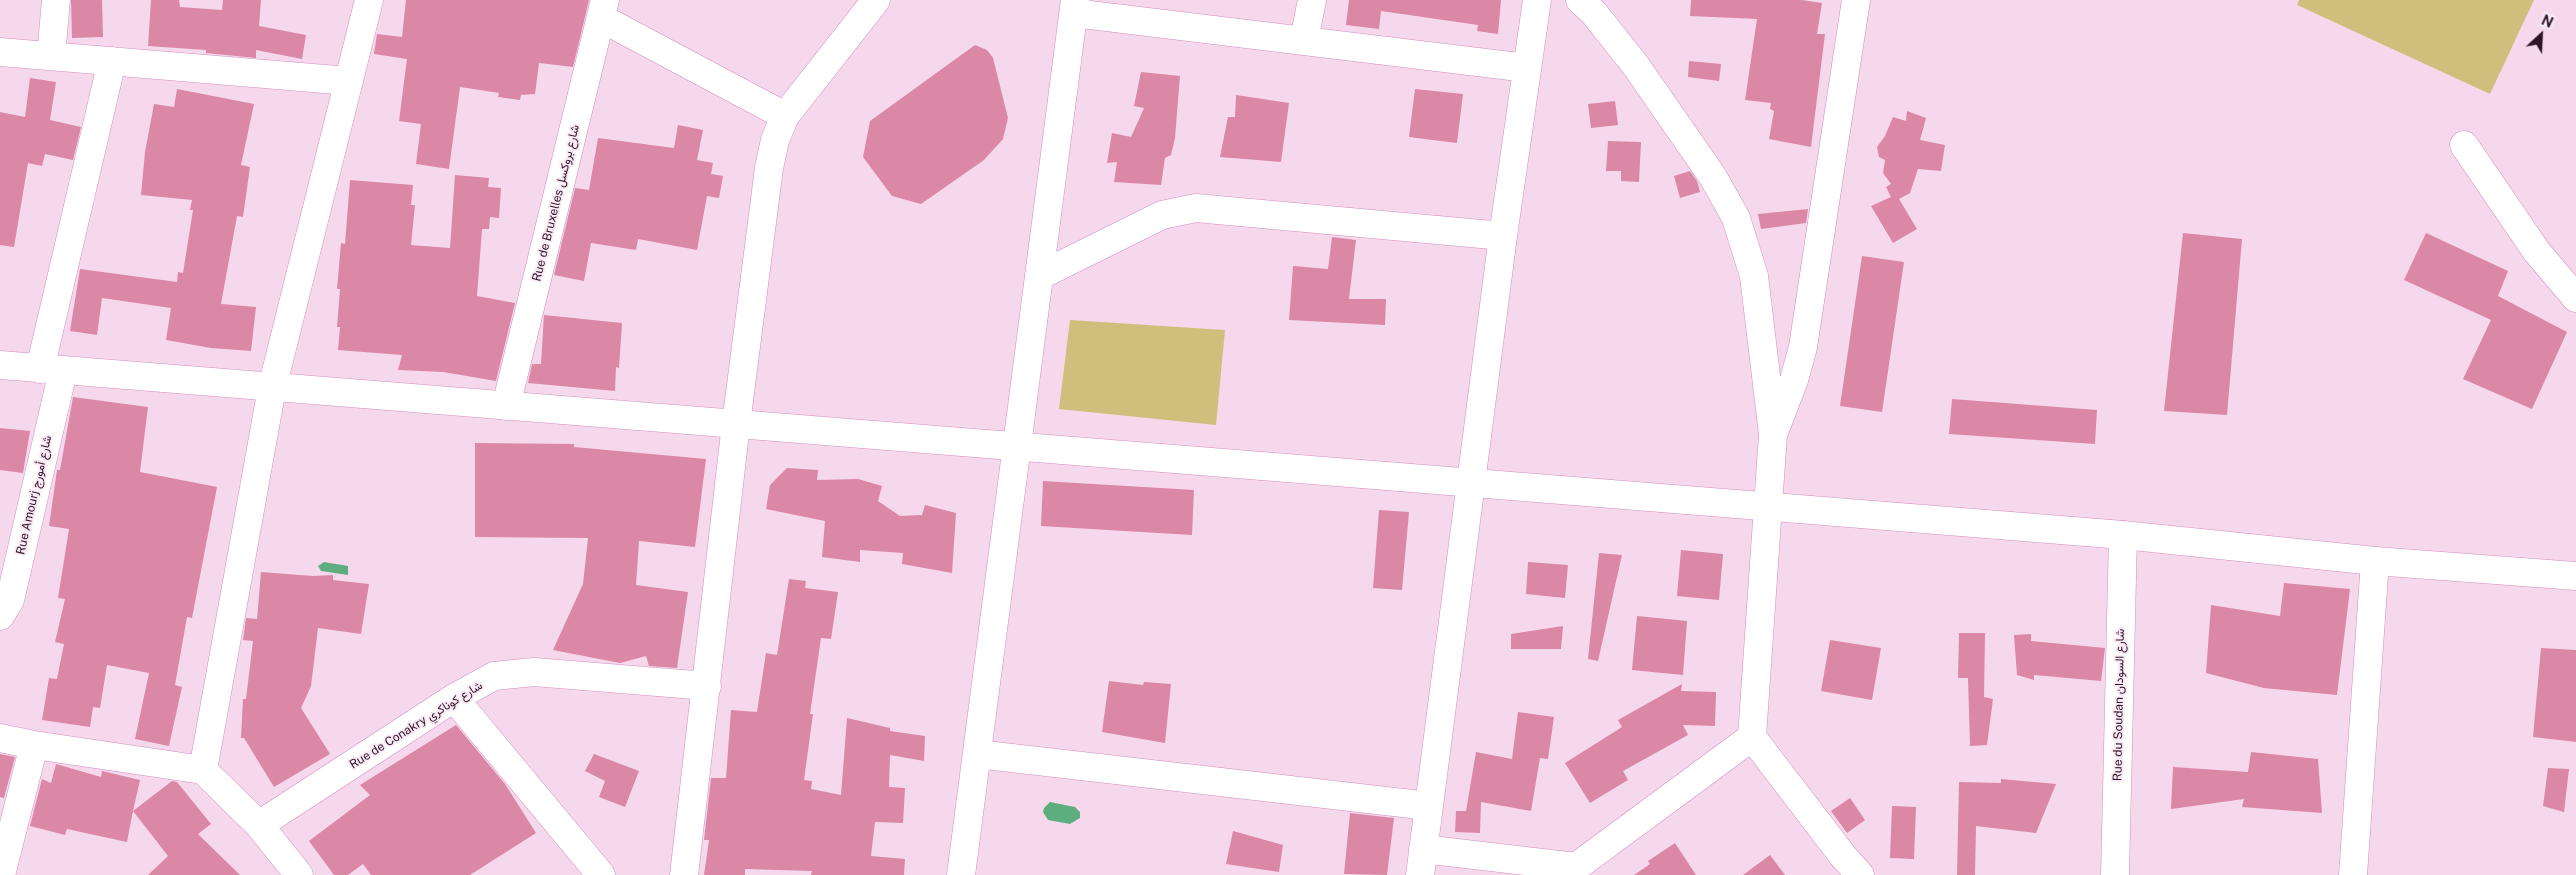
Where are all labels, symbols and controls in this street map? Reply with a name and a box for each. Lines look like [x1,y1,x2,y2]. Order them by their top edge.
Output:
north arrow [2516,10,2566,60]
text: N [2539,12,2556,31]
street label: Rue de Bruxelles شارع بروكسل [530,123,582,283]
street label: Rue Amourj شارع أمورج [13,434,55,556]
street label: Rue du Soudan شارع السودان [2110,629,2128,781]
street label: Rue de Conakry شارع كوناكري [347,678,485,772]

